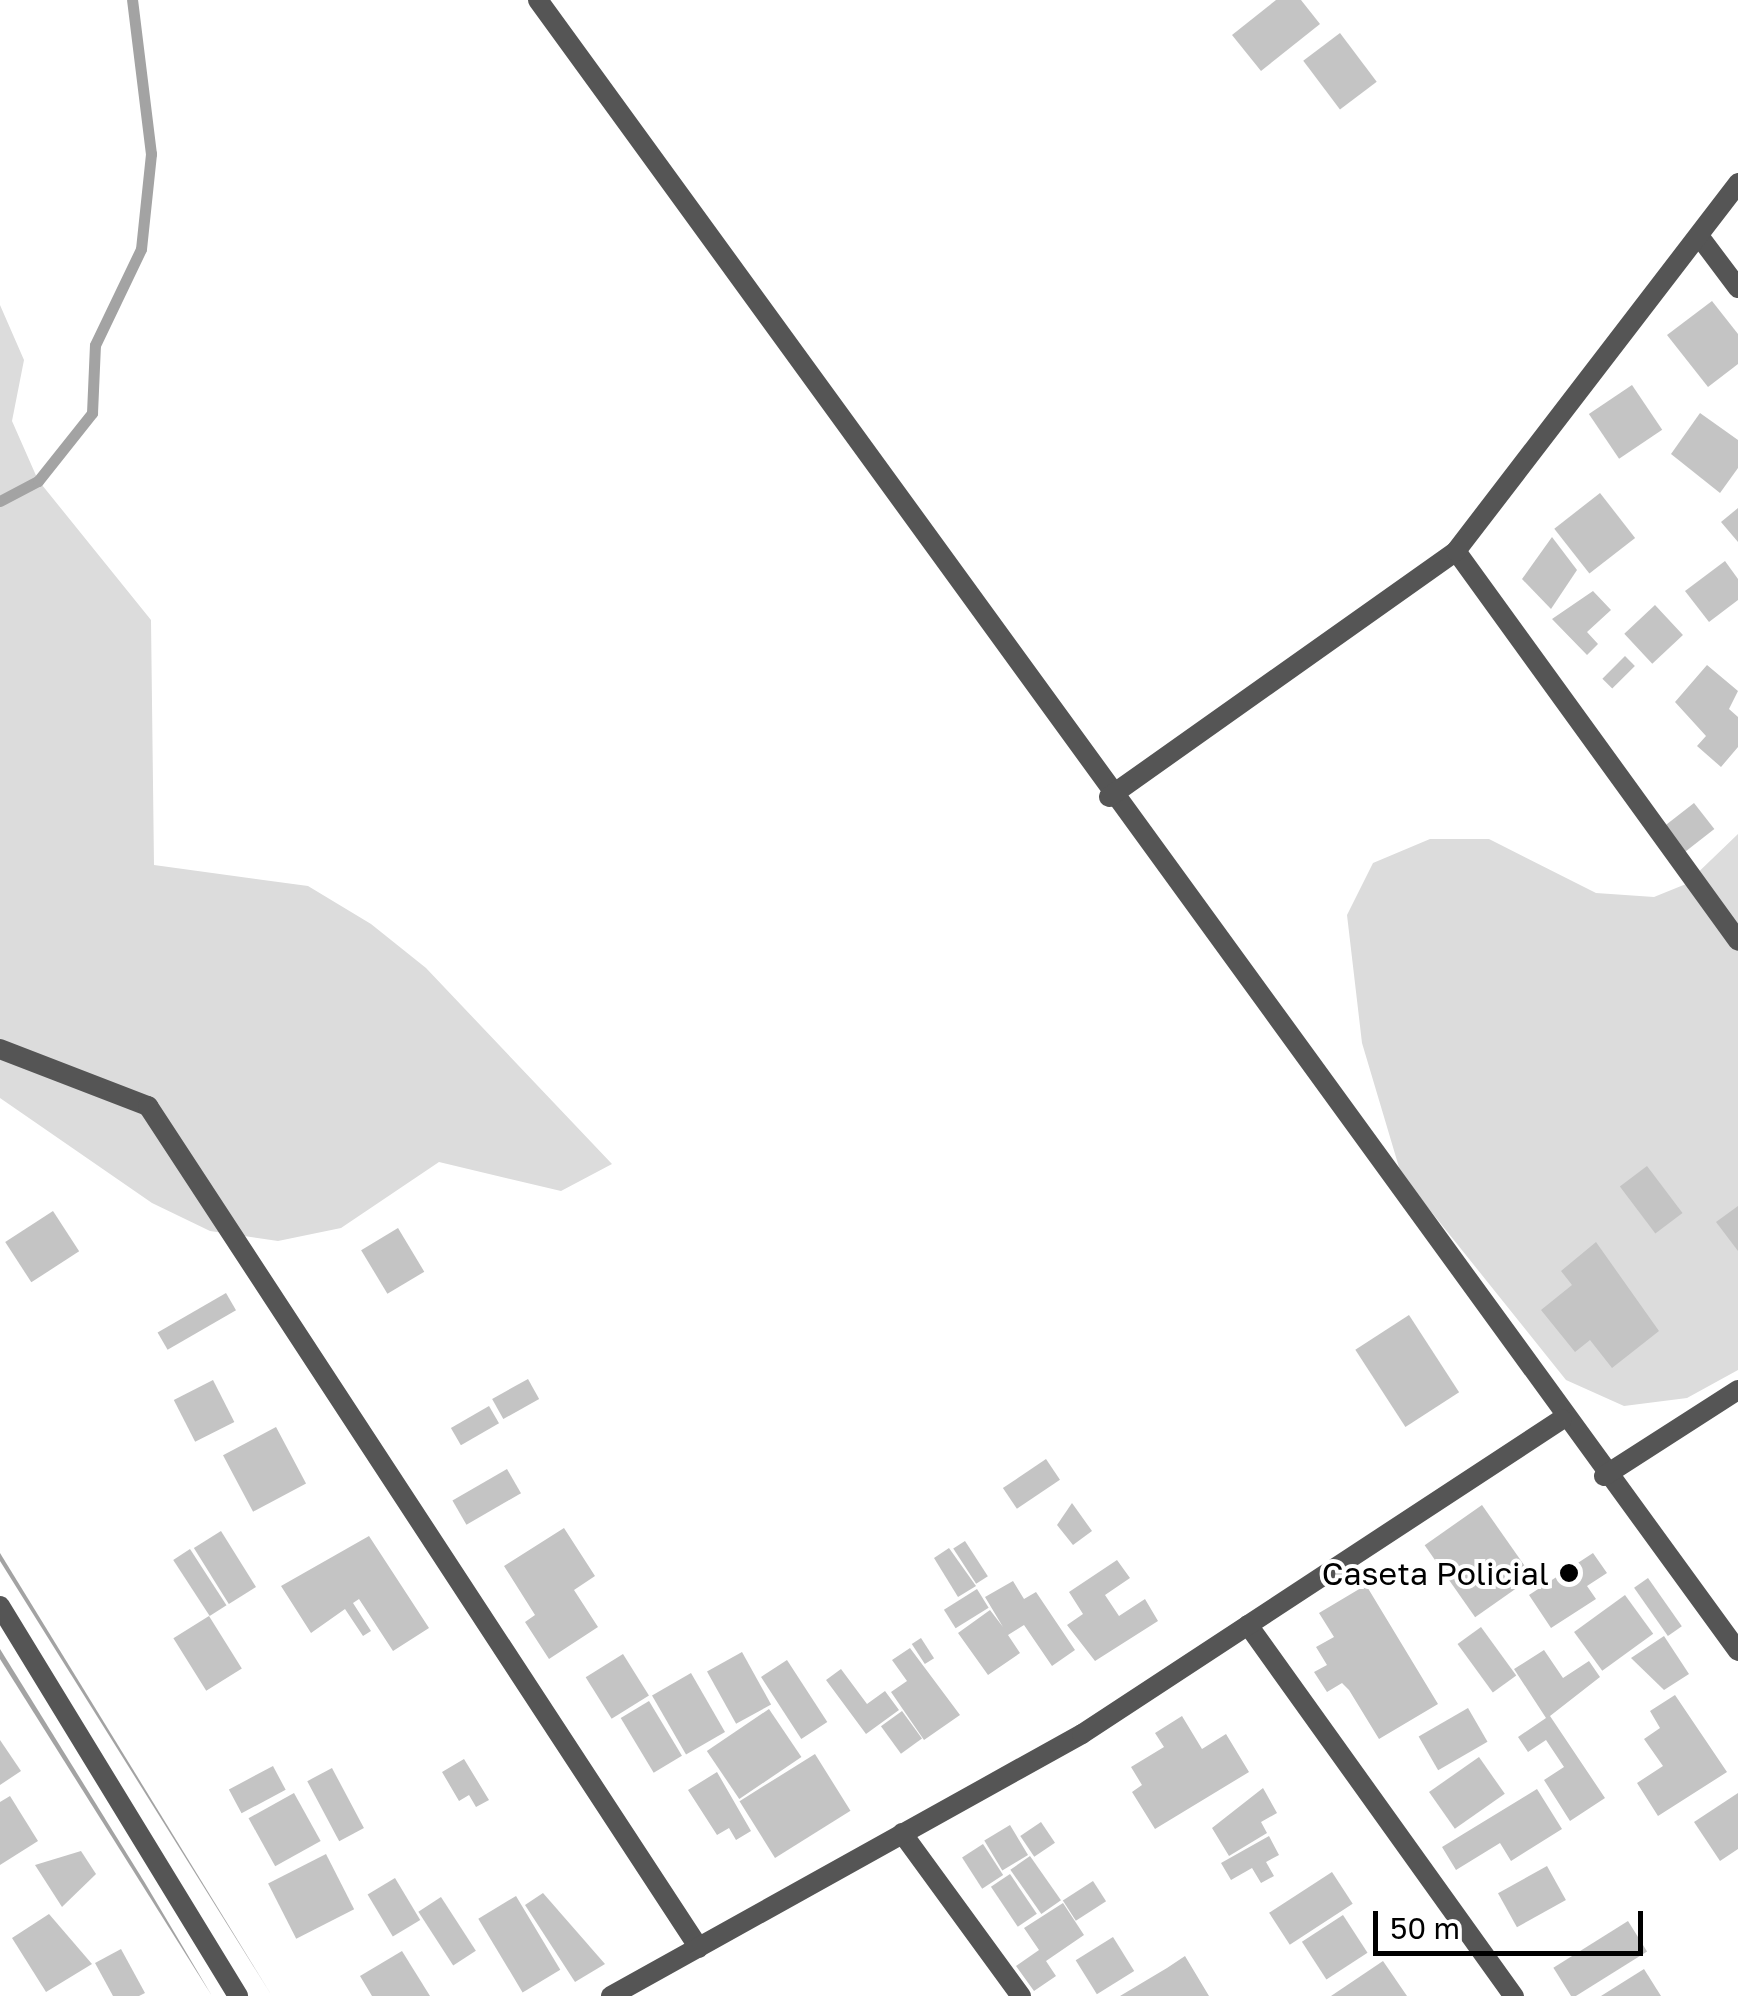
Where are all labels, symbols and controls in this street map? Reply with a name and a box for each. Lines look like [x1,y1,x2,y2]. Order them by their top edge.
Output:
place label: Caseta Policial [1322,1554,1549,1592]
marker: Caseta Policial [1558,1562,1580,1584]
scale bar [1378,1891,1648,1953]
text: 50 m [1390,1910,1460,1946]

